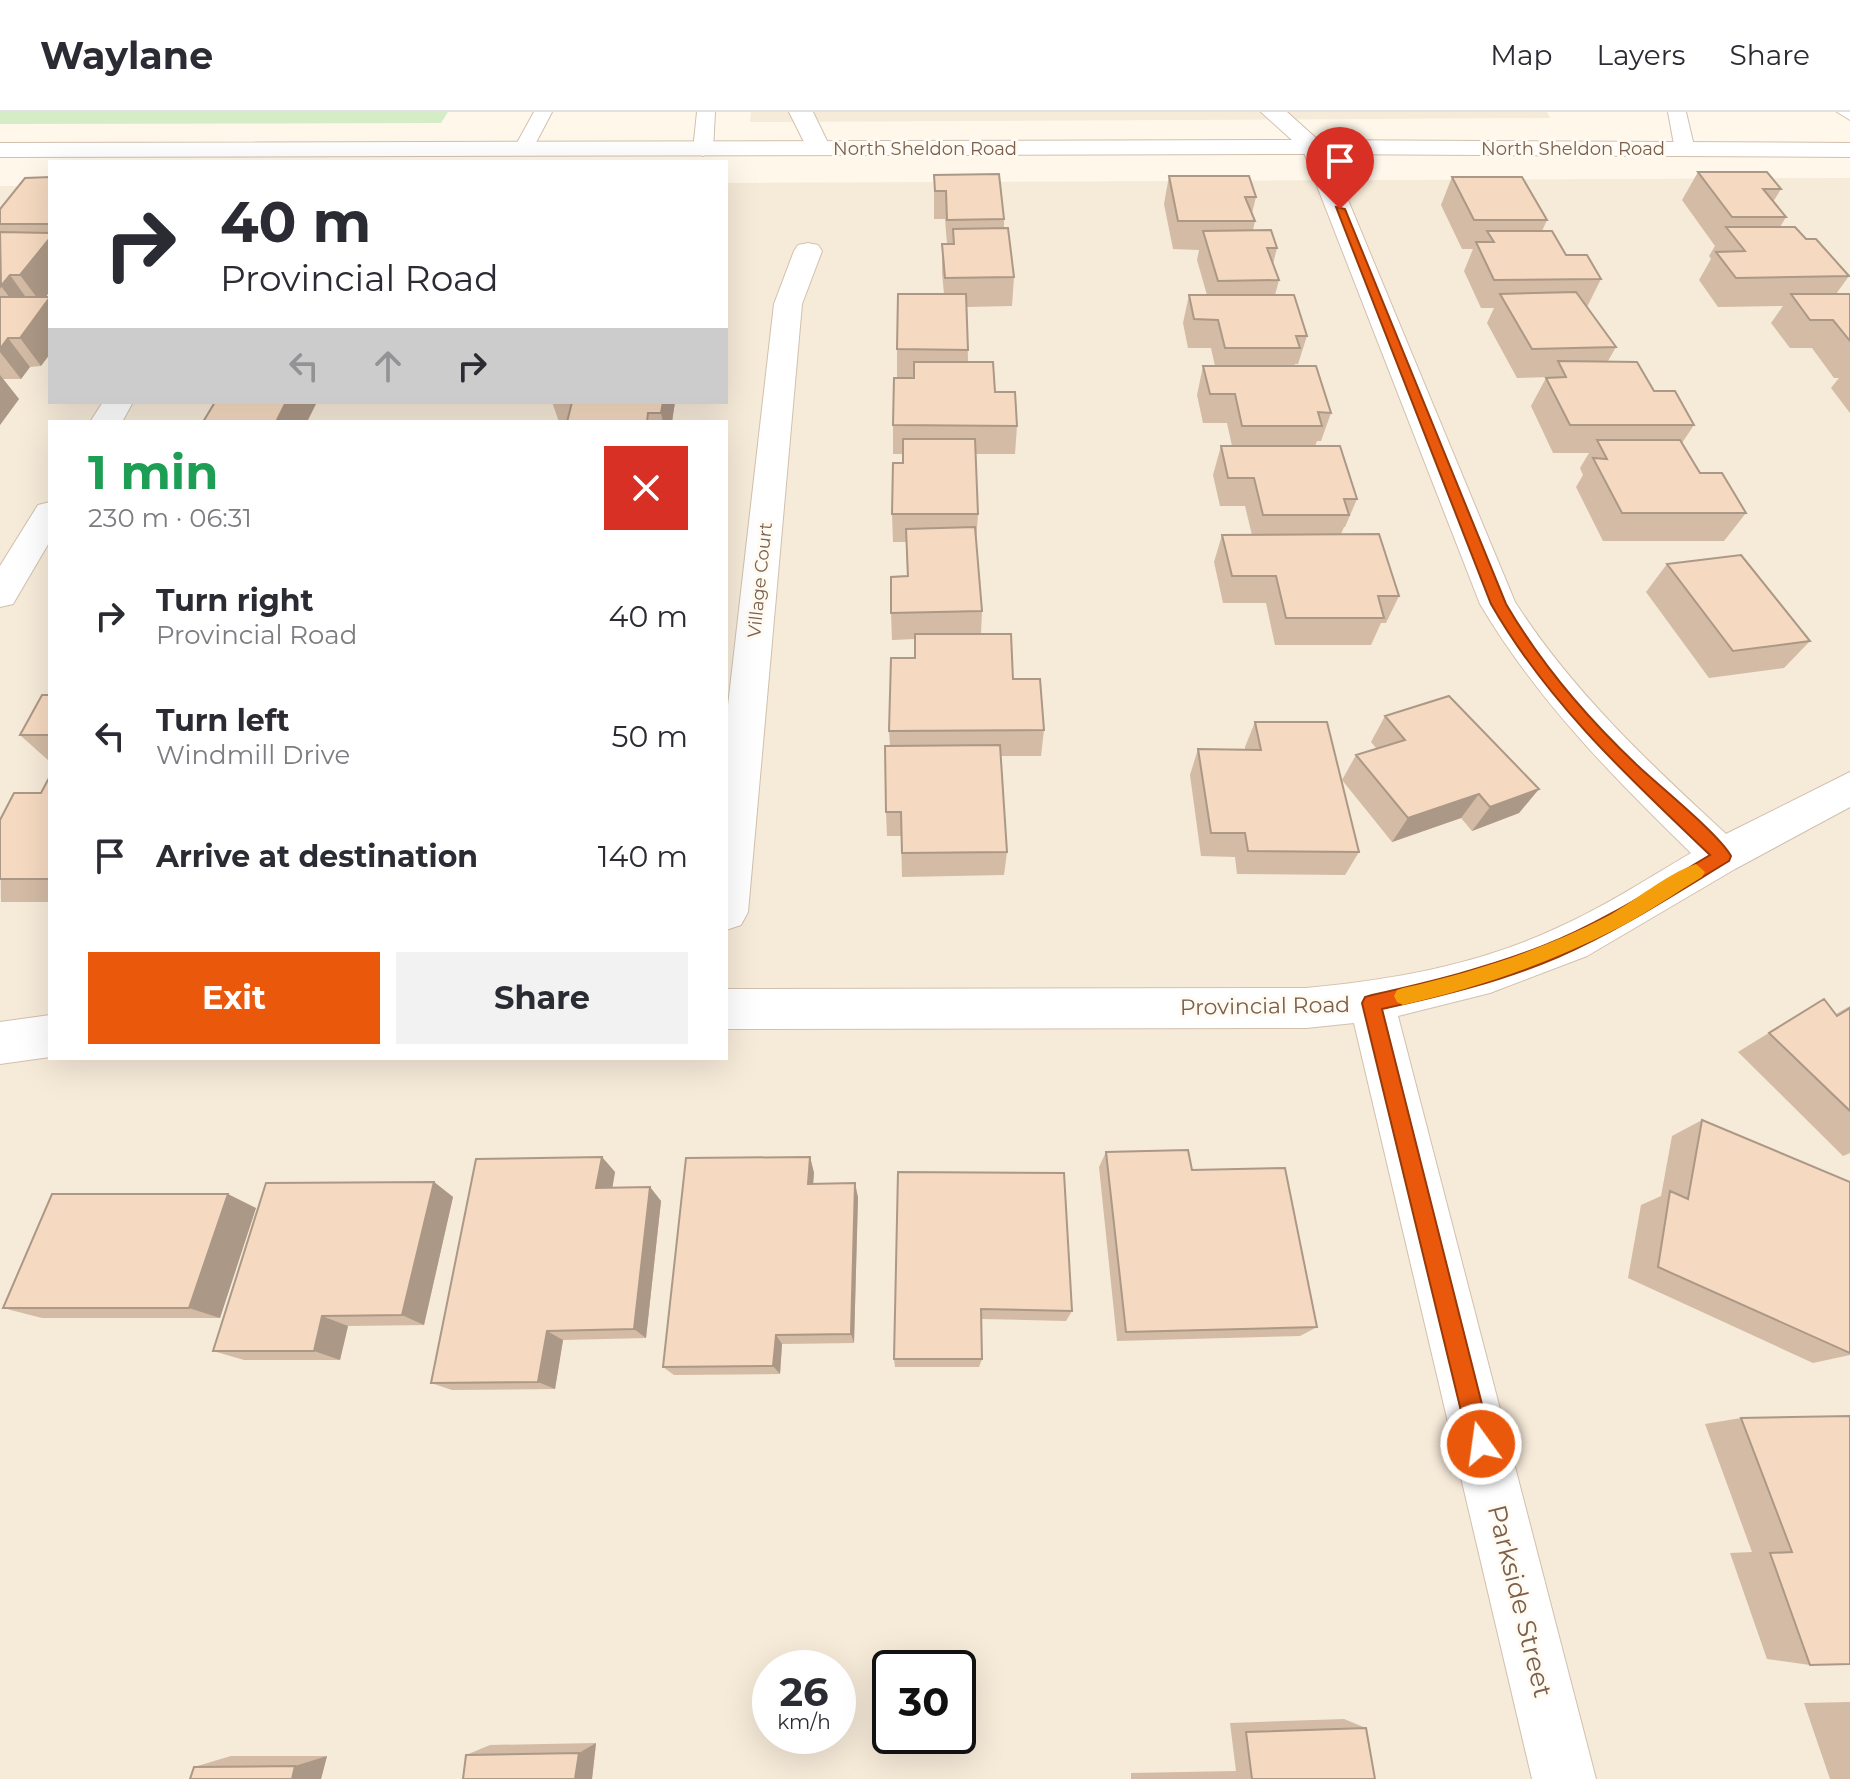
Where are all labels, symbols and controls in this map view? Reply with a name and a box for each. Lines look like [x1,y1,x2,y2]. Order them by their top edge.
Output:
text: Waylane [40,32,213,79]
text: Map [1490,38,1553,72]
text: Layers [1597,38,1686,72]
text: Share [1730,38,1810,72]
pin [1306,127,1374,209]
street label: North Sheldon Road [833,138,1017,160]
street label: North Sheldon Road [1481,138,1665,160]
icon: arrive [1318,139,1362,183]
text: 40 m [220,188,371,256]
icon: right [88,192,192,296]
text: Provincial Road [220,256,499,300]
icon: left [282,344,326,388]
icon: ahead [366,344,410,388]
icon: right [450,344,494,388]
text: 1 min [88,443,218,501]
button: close [604,446,688,530]
text: 230 m · 06:31 [88,502,252,534]
street label: Village Court [743,521,777,639]
text: Turn right [156,582,313,619]
icon: right [88,594,132,638]
text: 40 m [609,598,688,635]
text: Provincial Road [156,619,357,651]
text: Turn left [156,702,289,739]
icon: left [88,714,132,758]
text: 50 m [611,718,688,755]
text: Windmill Drive [156,739,350,771]
icon: arrive [88,834,132,878]
text: Arrive at destination [156,838,478,875]
text: 140 m [598,838,688,875]
button: Exit [88,952,380,1044]
button: Share [396,952,688,1044]
street label: Provincial Road [1180,991,1350,1021]
position arrow [1439,1402,1523,1486]
street label: Parkside Street [1481,1501,1559,1701]
speed limit sign: 30 [872,1650,976,1754]
text: 26 [779,1667,829,1716]
text: km/h [777,1710,831,1734]

